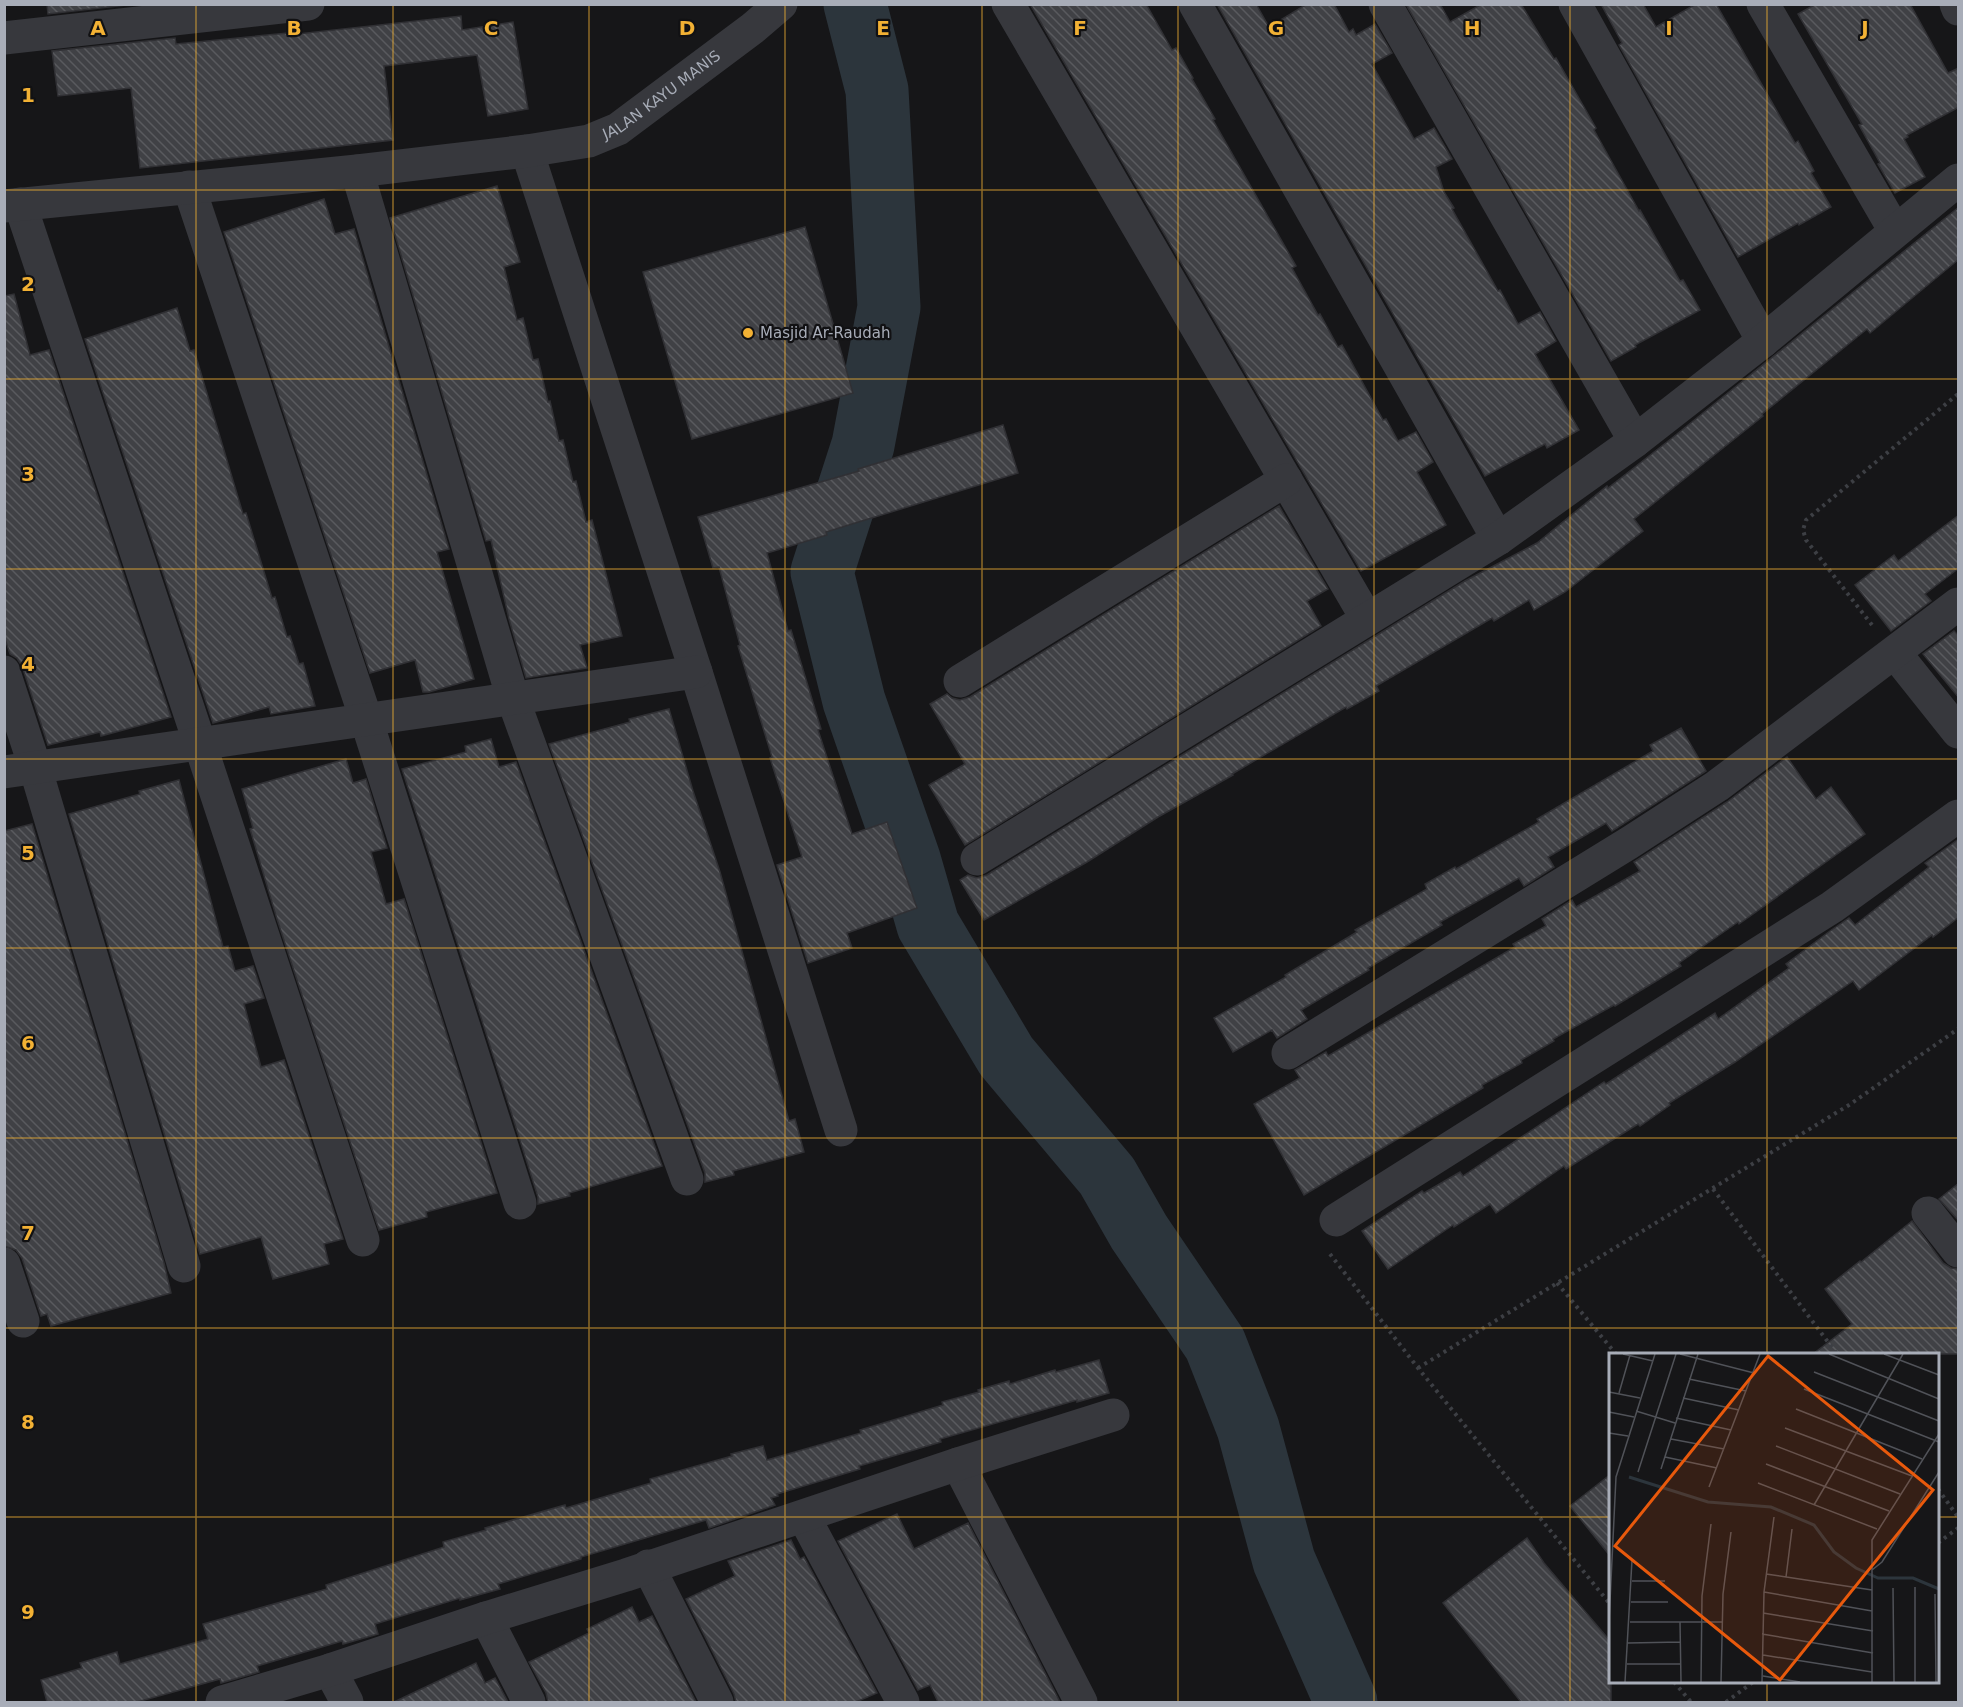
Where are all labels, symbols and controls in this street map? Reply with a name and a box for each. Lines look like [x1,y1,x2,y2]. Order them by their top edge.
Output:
text: A [90,16,106,40]
text: B [286,16,302,40]
text: C [484,16,498,40]
text: D [679,16,695,40]
text: E [876,16,890,40]
text: F [1073,16,1087,40]
text: G [1268,16,1284,40]
text: H [1464,16,1480,40]
text: I [1665,16,1673,40]
text: J [1859,16,1869,40]
street label: JALAN KAYU MANIS [599,47,724,144]
text: 1 [21,83,35,107]
text: 2 [21,272,35,296]
place label: Masjid Ar-Raudah [760,324,890,342]
marker: Masjid Ar-Raudah [741,326,755,340]
text: 3 [21,462,35,486]
text: 4 [21,652,35,676]
text: 5 [21,841,35,865]
text: 6 [21,1031,35,1055]
text: 7 [21,1221,35,1245]
inset map [1609,1353,1939,1683]
text: 8 [21,1410,35,1434]
text: 9 [21,1600,35,1624]

